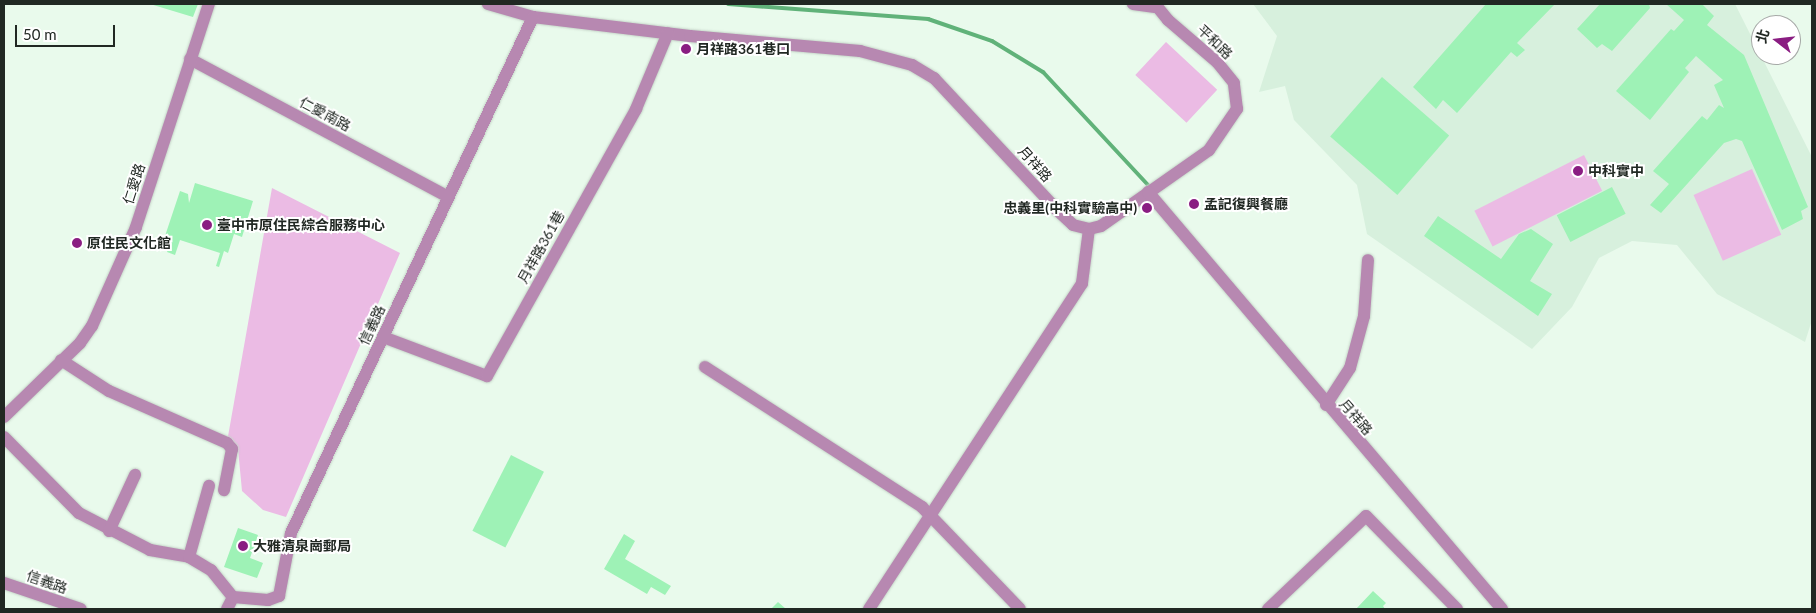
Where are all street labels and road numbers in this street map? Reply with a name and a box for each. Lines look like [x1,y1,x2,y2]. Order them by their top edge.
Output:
street label: 平和路 [1194,22,1236,62]
street label: 仁愛南路 [296,93,354,135]
street label: 月祥路 [1015,143,1055,185]
street label: 仁愛路 [120,161,148,207]
street label: 月祥路361巷 [514,208,568,286]
street label: 信義路 [356,302,388,348]
street label: 月祥路 [1336,396,1376,438]
street label: 信義路 [24,567,70,597]

